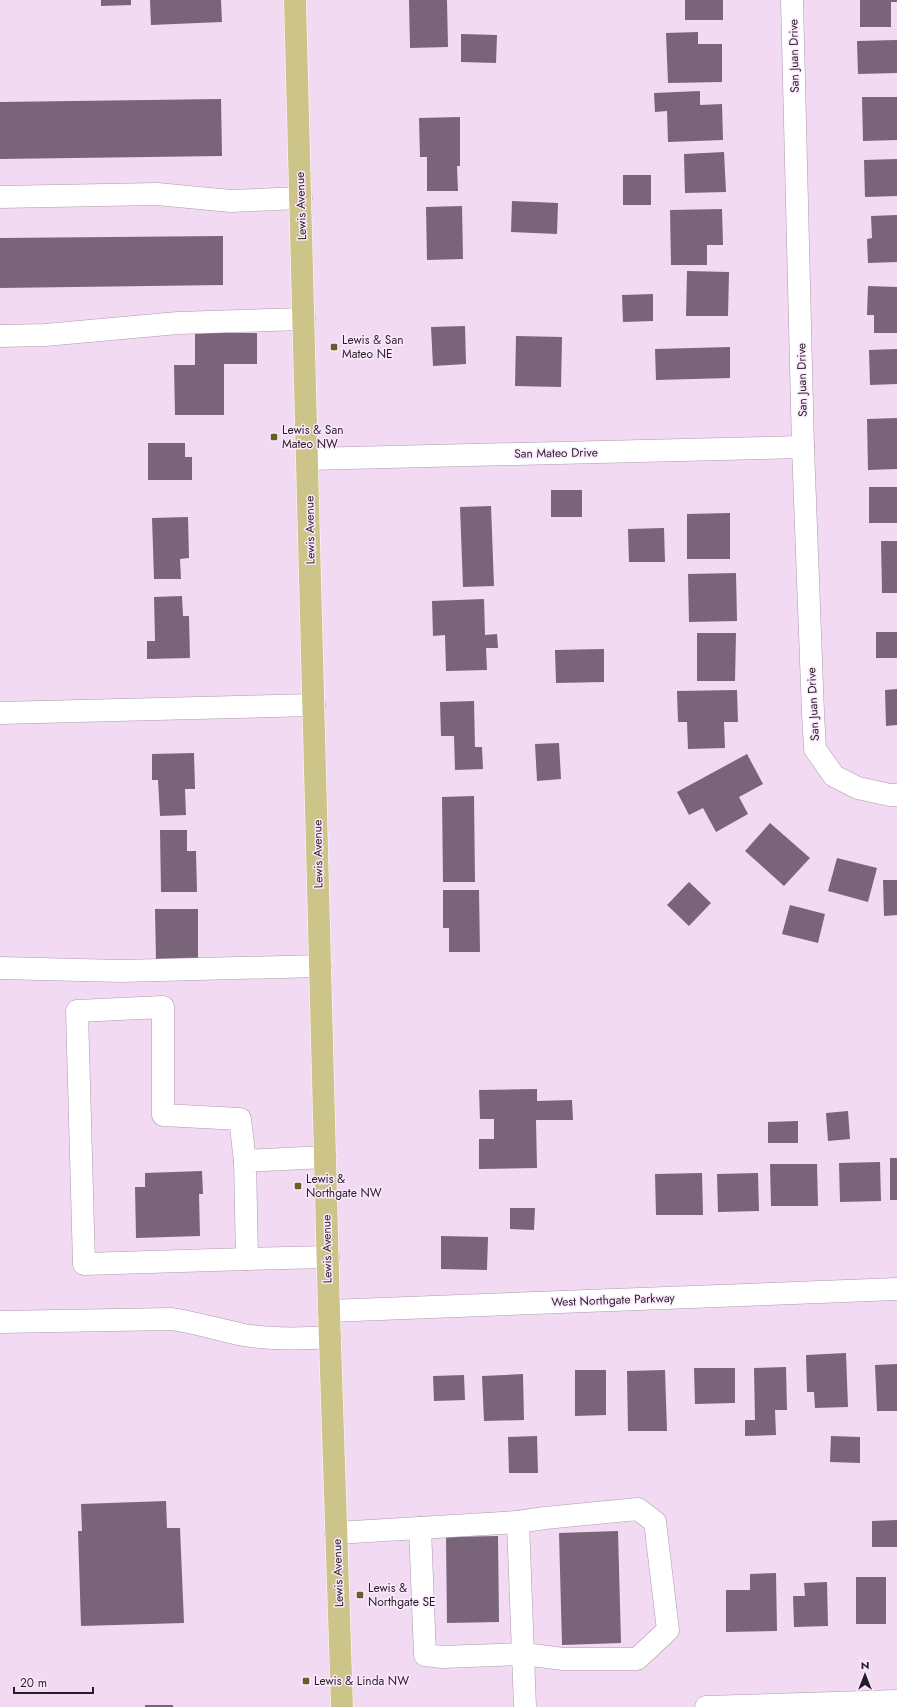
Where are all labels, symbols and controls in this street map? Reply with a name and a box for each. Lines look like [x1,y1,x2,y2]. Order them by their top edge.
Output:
street label: San Juan Drive [784,19,804,93]
street label: Lewis Avenue [291,171,311,241]
place label: Lewis & San Mateo NE [342,331,403,363]
marker: Lewis & San Mateo NE [329,342,339,352]
street label: San Juan Drive [792,343,812,417]
place label: Lewis & San Mateo NW [282,421,343,453]
marker: Lewis & San Mateo NW [269,432,279,442]
street label: San Mateo Drive [514,443,598,463]
street label: Lewis Avenue [300,496,320,564]
street label: San Juan Drive [802,667,824,741]
street label: Lewis Avenue [308,820,328,888]
place label: Lewis & Northgate NW [306,1170,382,1202]
marker: Lewis & Northgate NW [293,1181,303,1191]
street label: Lewis Avenue [317,1215,337,1283]
street label: West Northgate Parkway [551,1289,676,1311]
street label: Lewis Avenue [328,1538,348,1608]
place label: Lewis & Northgate SE [368,1579,436,1611]
marker: Lewis & Northgate SE [355,1590,365,1600]
north arrow [845,1655,885,1695]
text: N [861,1657,869,1673]
scale bar [14,1669,93,1695]
place label: Lewis & Linda NW [314,1672,409,1690]
text: 20 m [20,1674,47,1692]
marker: Lewis & Linda NW [301,1676,311,1686]

